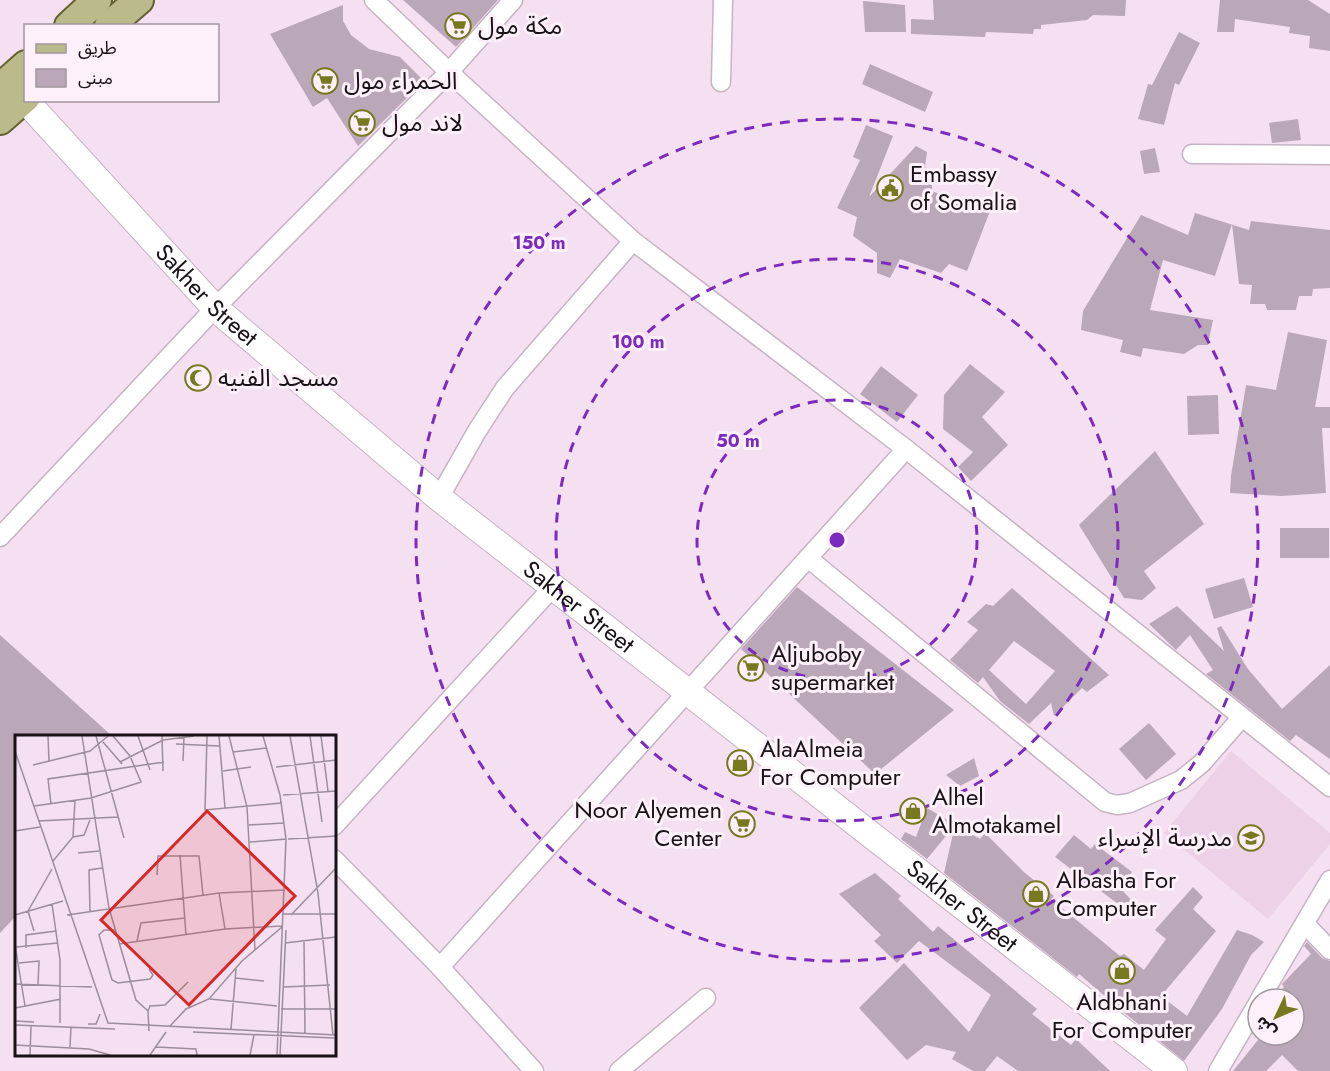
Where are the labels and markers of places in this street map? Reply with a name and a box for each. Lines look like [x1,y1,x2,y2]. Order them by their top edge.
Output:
place label: مكة مول [478,8,562,43]
supermarket icon: مكة مول [443,11,473,41]
place label: الحمراء مول [344,63,457,98]
supermarket icon: الحمراء مول [310,66,340,96]
place label: لاند مول [382,105,463,140]
supermarket icon: لاند مول [347,108,377,138]
place label: Embassy of Somalia [910,156,1017,219]
public building icon: Embassy of Somalia [875,173,905,203]
place label: مسجد الفنيه [218,360,339,395]
mosque icon: مسجد الفنيه [183,363,213,393]
centre of rings [827,530,847,550]
place label: Aljuboby supermarket [771,636,895,699]
supermarket icon: Aljuboby supermarket [736,653,766,683]
place label: AlaAlmeia For Computer [760,731,901,794]
shop icon: AlaAlmeia For Computer [725,748,755,778]
place label: Alhel Almotakamel [932,779,1061,842]
place label: Noor Alyemen Center [574,792,723,855]
shop icon: Alhel Almotakamel [898,796,928,826]
supermarket icon: Noor Alyemen Center [727,809,757,839]
place label: مدرسة الإسراء [1098,820,1232,855]
school or university icon: مدرسة الإسراء [1236,823,1266,853]
place label: Albasha For Computer [1056,862,1177,925]
shop icon: Albasha For Computer [1021,879,1051,909]
shop icon: Aldbhani For Computer [1107,956,1137,986]
place label: Aldbhani For Computer [1052,984,1193,1047]

